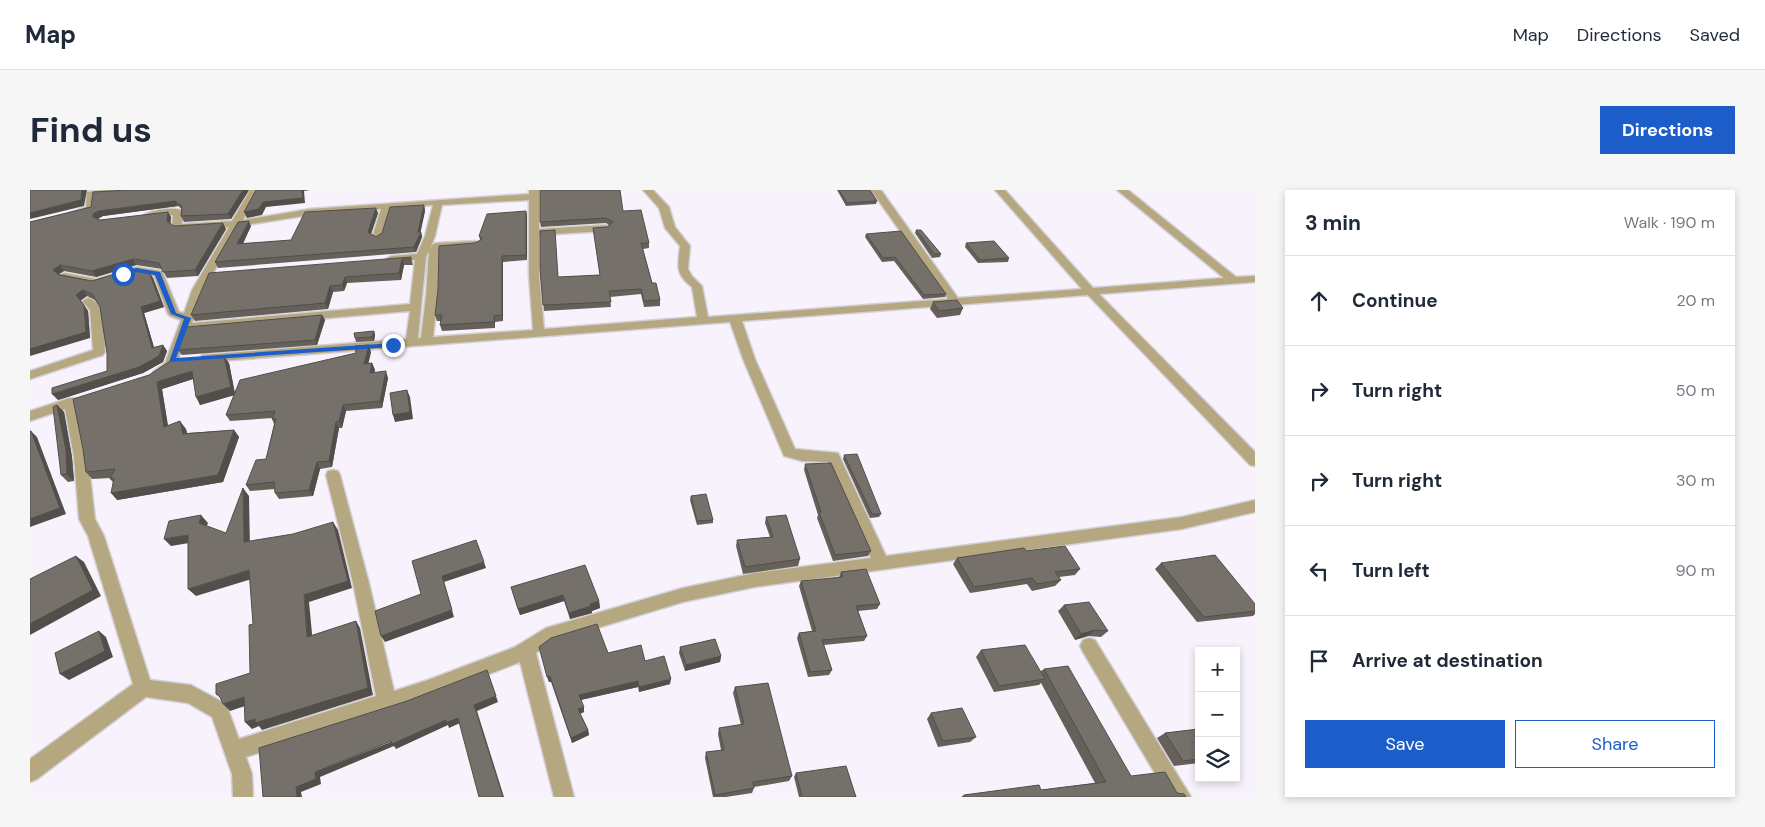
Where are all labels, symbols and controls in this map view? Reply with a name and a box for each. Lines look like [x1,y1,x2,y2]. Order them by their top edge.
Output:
text: Map [25,19,76,50]
text: Map [1513,23,1549,47]
text: Directions [1577,23,1662,47]
text: Saved [1690,23,1740,47]
button: Directions [1600,106,1735,154]
text: Find us [30,107,152,153]
text: 3 min [1305,209,1361,237]
text: Walk · 190 m [1624,212,1715,233]
route start [112,263,135,286]
icon: ahead [1305,287,1333,315]
text: Continue [1352,288,1438,313]
text: 20 m [1676,290,1715,311]
route end [382,334,405,357]
icon: right [1305,377,1333,405]
text: Turn right [1352,378,1442,403]
text: 50 m [1676,380,1715,401]
icon: right [1305,467,1333,495]
text: Turn right [1352,468,1442,493]
text: 30 m [1676,470,1715,491]
icon: left [1305,557,1333,585]
text: Turn left [1352,558,1430,583]
text: 90 m [1675,560,1715,581]
map controls [1195,647,1240,782]
button: + [1195,647,1240,692]
icon: arrive [1305,647,1333,675]
text: Arrive at destination [1352,648,1543,673]
button: − [1195,692,1240,737]
button: Save [1305,720,1505,768]
button: Share [1515,720,1715,768]
button: layers [1195,737,1240,782]

